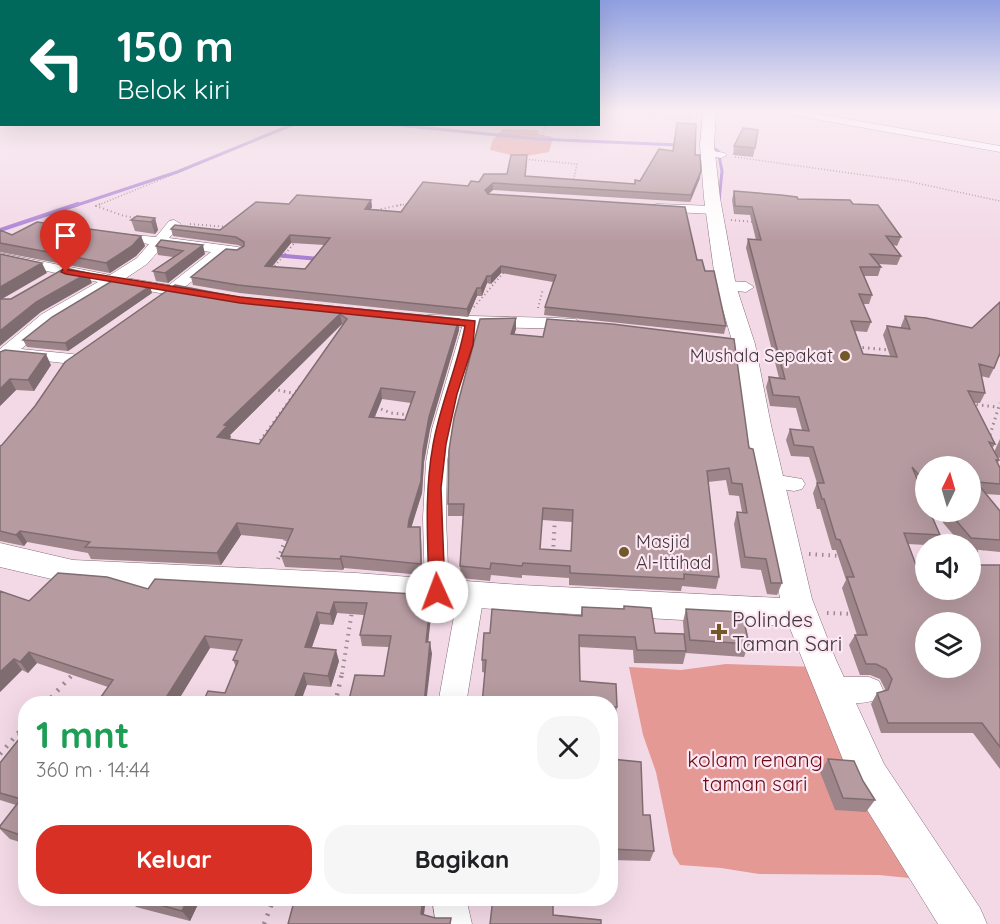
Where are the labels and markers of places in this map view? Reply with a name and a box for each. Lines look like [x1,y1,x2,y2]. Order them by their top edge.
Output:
pin [40,210,91,272]
place label: Mushala Sepakat [690,344,833,367]
marker: Mushala Sepakat [838,349,852,363]
place label: Masjid Al-Ittihad [636,530,711,574]
marker: Masjid Al-Ittihad [617,545,631,559]
place label: Polindes Taman Sari [732,606,842,656]
marker: Polindes Taman Sari [710,623,728,641]

